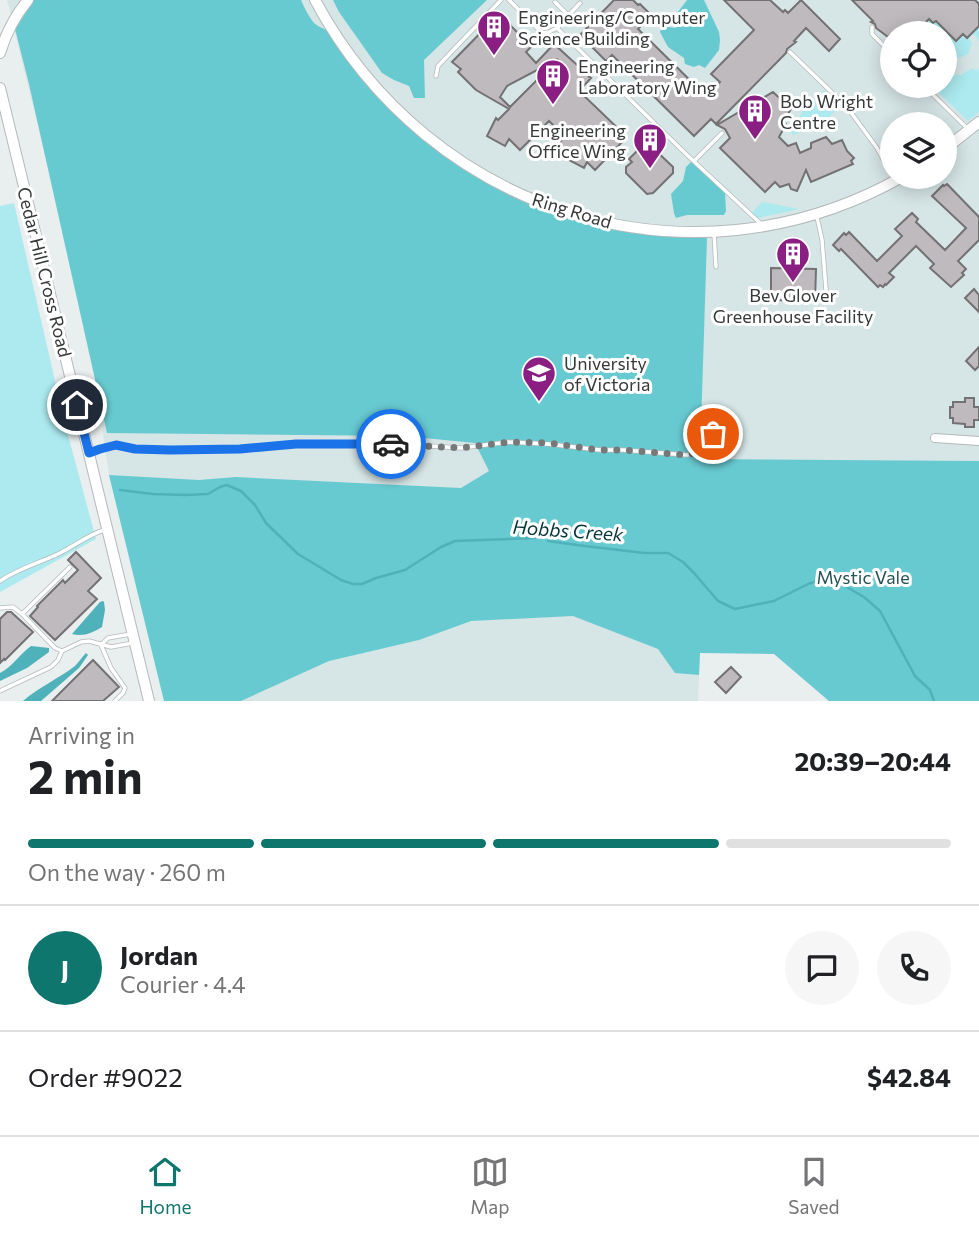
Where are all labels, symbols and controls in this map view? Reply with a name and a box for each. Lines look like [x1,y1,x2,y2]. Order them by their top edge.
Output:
place label: Engineering/Computer Science Building [518,6,706,49]
building icon: Engineering/Computer Science Building [475,8,513,57]
map controls [880,21,957,189]
button: locate [880,21,957,98]
place label: Engineering Laboratory Wing [578,55,717,98]
building icon: Engineering Laboratory Wing [534,57,572,106]
place label: Bob Wright Centre [780,90,873,133]
building icon: Bob Wright Centre [736,92,774,141]
button: layers [880,112,957,189]
place label: Engineering Office Wing [528,119,626,162]
building icon: Engineering Office Wing [631,121,669,170]
street label: Cedar Hill Cross Road [13,185,77,359]
street label: Ring Road [529,187,615,233]
building icon: Bev Glover Greenhouse Facility [774,235,812,284]
place label: Bev Glover Greenhouse Facility [713,284,873,327]
place label: University of Victoria [564,352,650,395]
school or university icon: University of Victoria [520,354,558,403]
pin [47,375,107,435]
icon: home [58,386,96,424]
pin [683,404,743,464]
courier [356,409,426,479]
icon: bag [694,415,732,453]
icon: car [372,425,410,463]
water label: Hobbs Creek [512,515,625,545]
park label: Mystic Vale [816,566,910,588]
text: Arriving in [28,721,135,749]
text: 20:39–20:44 [794,745,951,776]
text: 2 min [28,747,143,803]
text: On the way · 260 m [28,858,226,886]
button: chat [785,931,859,1005]
button: phone [877,931,951,1005]
text: Jordan [120,939,198,970]
text: J [61,953,69,984]
text: Courier · 4.4 [120,970,246,998]
text: Order #9022 [28,1061,183,1092]
text: $42.84 [867,1061,951,1092]
tab: Home [139,1153,192,1218]
tab: Map [470,1153,510,1218]
tab: Saved [788,1153,840,1218]

